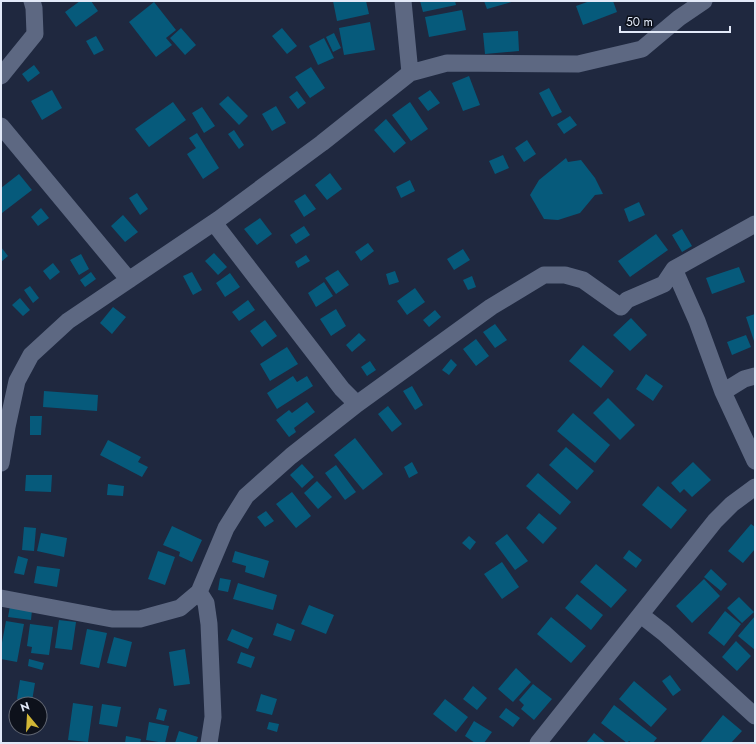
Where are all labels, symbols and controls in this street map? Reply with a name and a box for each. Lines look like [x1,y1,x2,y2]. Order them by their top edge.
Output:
scale bar [620,8,730,34]
text: 50 m [626,13,653,31]
north arrow [8,696,48,736]
text: N [18,698,32,715]

